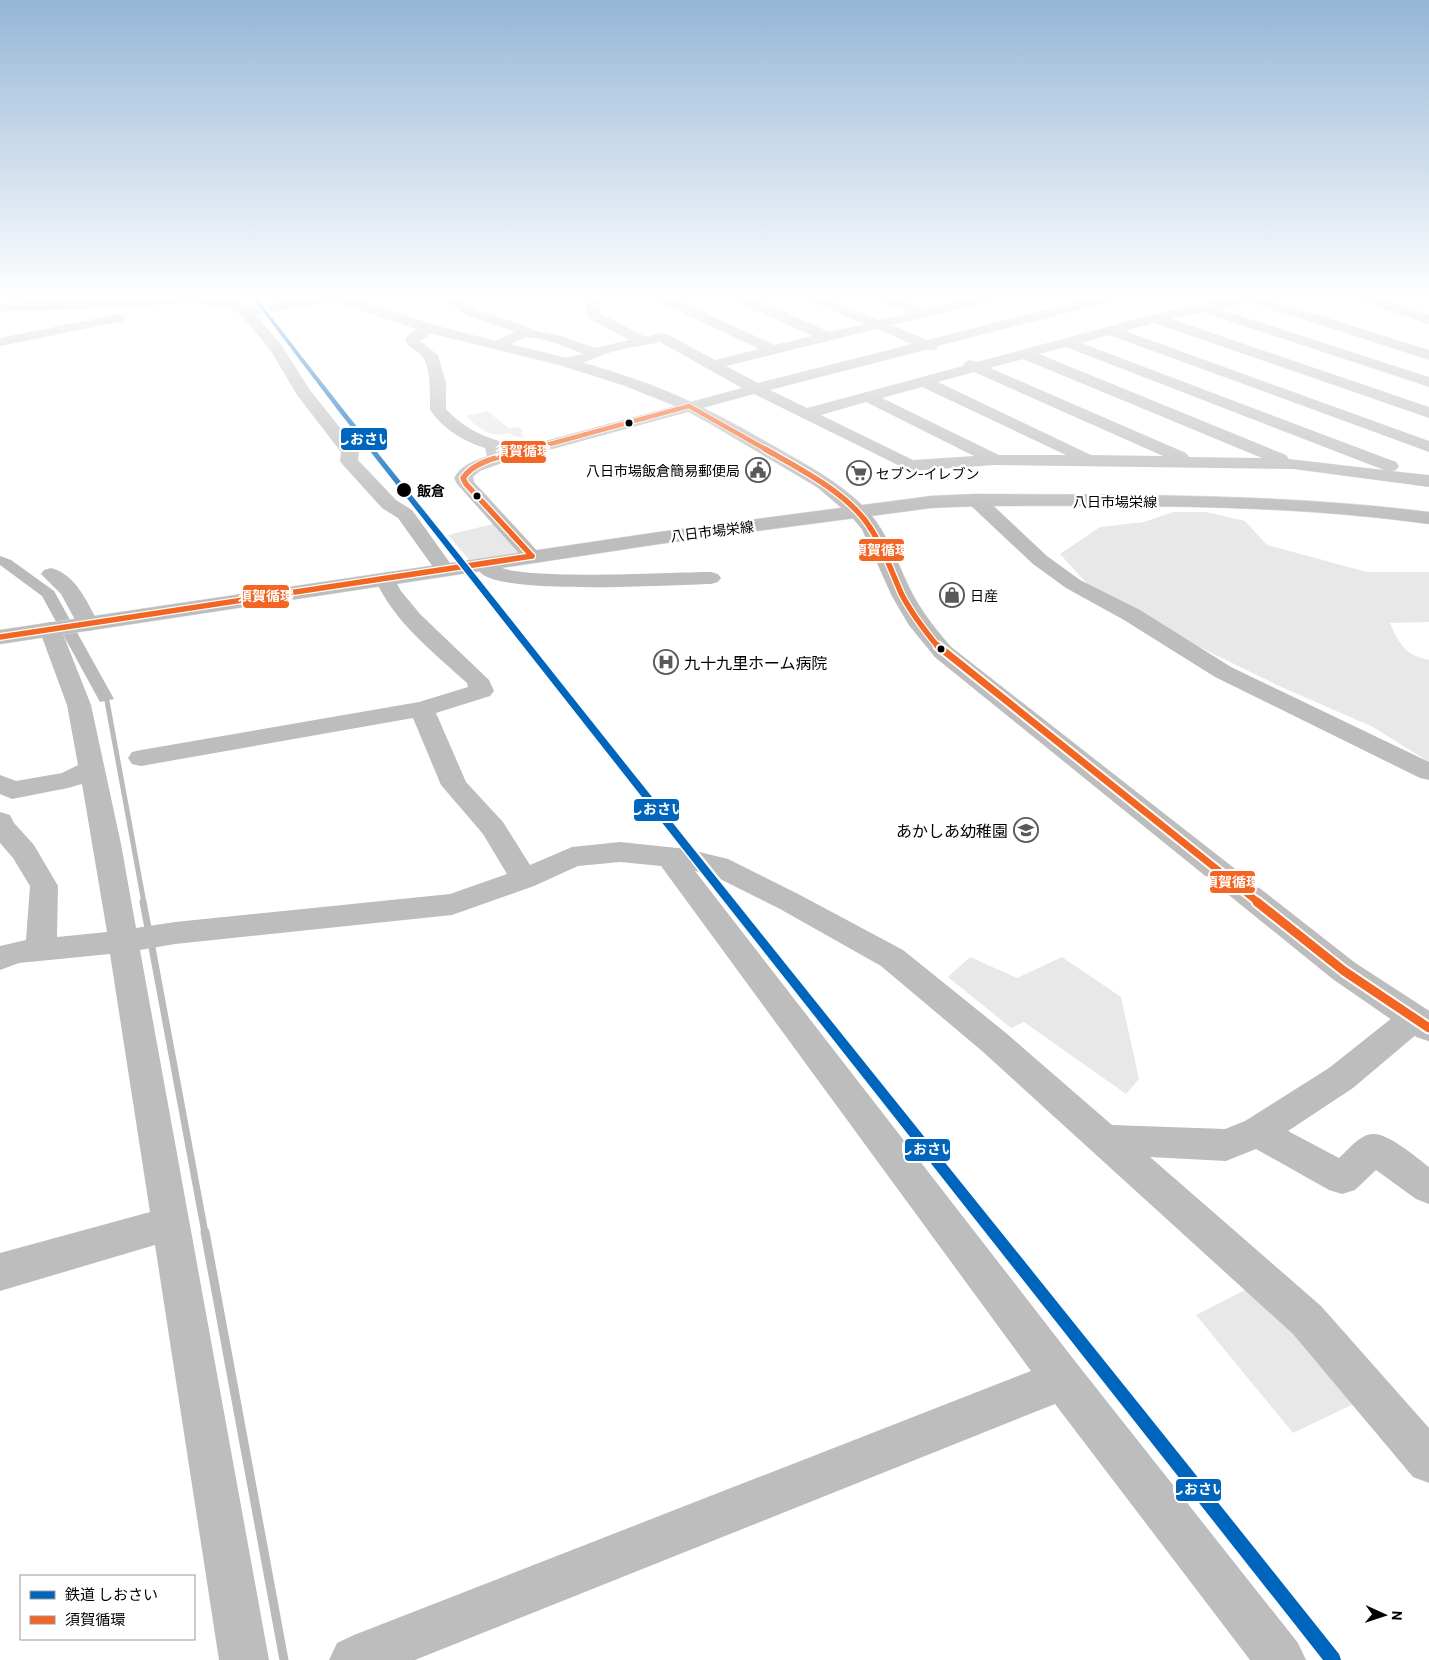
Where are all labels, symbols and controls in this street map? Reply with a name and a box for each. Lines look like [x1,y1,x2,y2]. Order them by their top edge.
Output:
unlabelled marker [624,418,634,428]
line badge: しおさい [340,427,388,451]
text: しおさい [336,430,392,447]
line badge: 須賀循環 [500,440,547,464]
text: 須賀循環 [495,442,551,459]
public building icon: 八日市場飯倉簡易郵便局 [745,457,771,483]
supermarket icon: セブン-イレブン [846,460,872,486]
place label: 八日市場飯倉簡易郵便局 [586,462,740,479]
place label: セブン-イレブン [876,465,980,482]
marker: 飯倉 [395,481,413,499]
place label: 飯倉 [417,482,445,499]
unlabelled marker [472,491,482,501]
street label: 八日市場栄線 [1073,493,1157,510]
street label: 八日市場栄線 [669,517,755,545]
line badge: 須賀循環 [858,538,905,562]
text: 須賀循環 [853,541,909,558]
shop icon: 日産 [939,582,965,608]
line badge: 須賀循環 [242,584,290,609]
text: 須賀循環 [238,587,294,604]
place label: 日産 [970,587,998,604]
unlabelled marker [936,644,946,654]
hospital icon: 九十九里ホーム病院 [653,649,679,675]
place label: 九十九里ホーム病院 [684,653,828,672]
line badge: しおさい [633,798,680,822]
text: しおさい [629,800,685,817]
school or university icon: あかしあ幼稚園 [1013,817,1039,843]
place label: あかしあ幼稚園 [896,821,1008,840]
line badge: 須賀循環 [1209,870,1256,894]
text: 須賀循環 [1204,873,1260,890]
line badge: しおさい [904,1138,951,1162]
text: しおさい [899,1140,955,1157]
line badge: しおさい [1175,1478,1222,1502]
text: しおさい [1170,1480,1226,1497]
legend [20,1575,195,1640]
text: 鉄道 しおさい [65,1585,158,1603]
north arrow [1359,1590,1409,1640]
text: 須賀循環 [65,1610,125,1628]
text: N [1389,1611,1406,1621]

